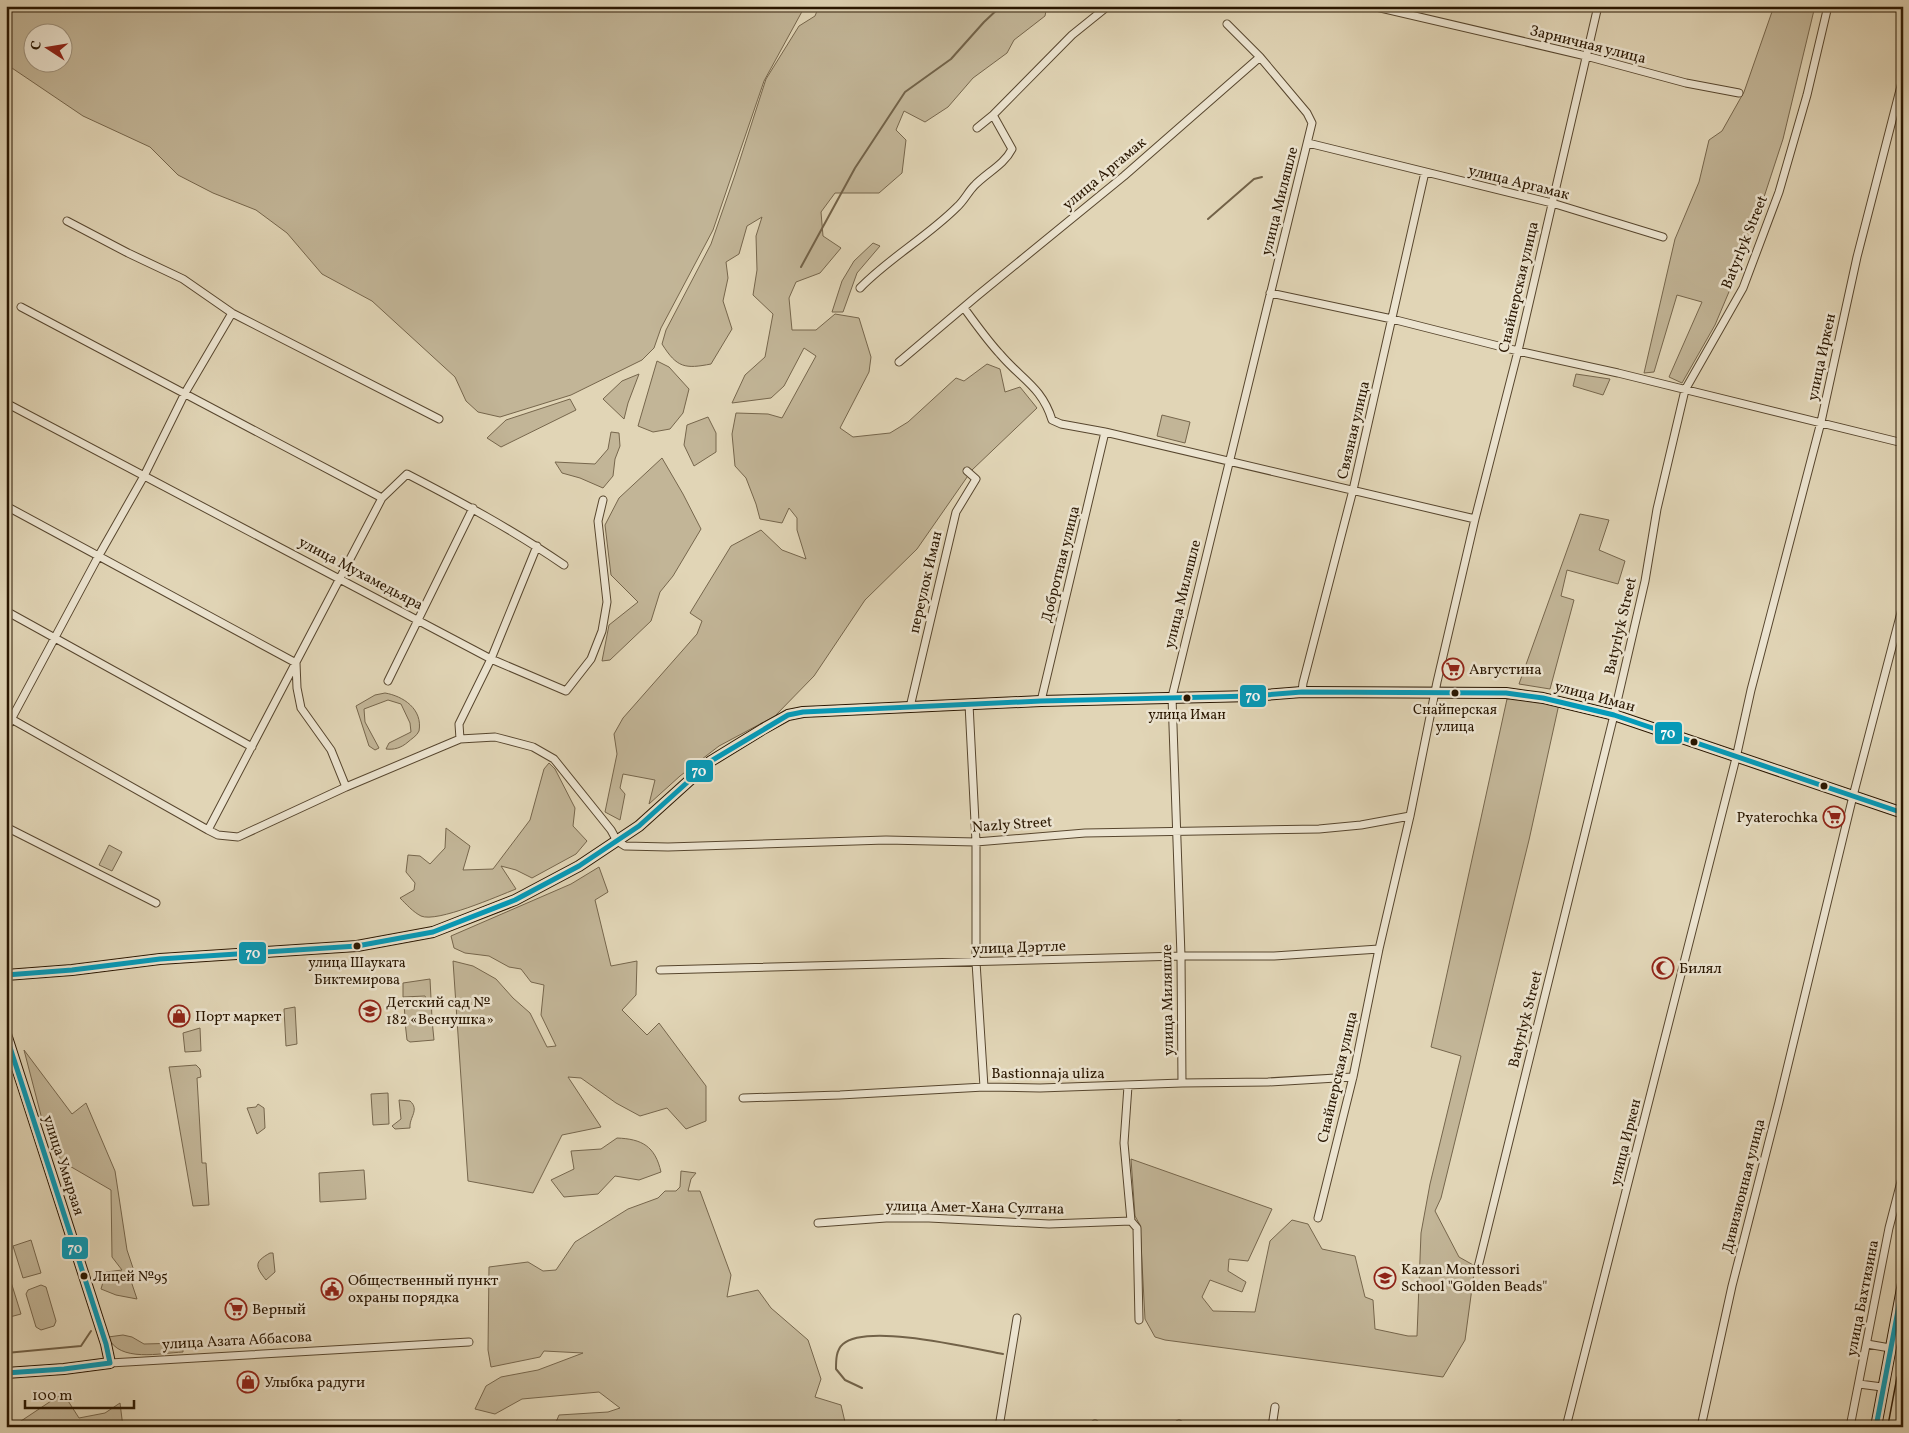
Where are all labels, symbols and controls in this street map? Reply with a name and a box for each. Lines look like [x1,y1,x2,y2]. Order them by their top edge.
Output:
street label: Зарничная улица [1527,21,1648,70]
north arrow [22,22,72,72]
text: С [27,39,47,52]
street label: улица Аргамак [1059,133,1151,216]
street label: улица Миляшле [1257,145,1304,258]
street label: улица Аргамак [1466,161,1571,206]
street label: Batyrlyk Street [1717,193,1774,293]
street label: Снайперская улица [1494,220,1545,355]
street label: улица Иркен [1803,312,1842,403]
street label: Связная улица [1333,379,1376,482]
street label: Добротная улица [1037,504,1086,625]
street label: переулок Иман [904,529,948,636]
street label: улица Мухамедьяра [294,532,426,616]
street label: улица Миляшле [1160,538,1207,651]
street label: Batyrlyk Street [1600,576,1643,677]
supermarket icon: Августина [1441,657,1465,681]
place label: Августина [1469,660,1542,681]
street label: улица Иман [1552,677,1637,718]
line badge: 70 [1239,684,1267,708]
text: 70 [1246,688,1261,707]
marker: Снайперская улица [1450,688,1460,698]
marker: улица Иман [1182,693,1192,703]
place label: Снайперская улица [1413,701,1497,737]
place label: улица Иман [1148,706,1226,725]
line badge: 70 [1654,721,1683,745]
text: 70 [1661,725,1676,744]
unlabelled marker [1689,737,1699,747]
line badge: 70 [685,759,714,783]
text: 70 [692,763,707,782]
unlabelled marker [1819,781,1829,791]
supermarket icon: Pyaterochka [1822,805,1846,829]
place label: Pyaterochka [1737,808,1818,829]
street label: Nazly Street [971,812,1053,839]
street label: улица Дэртле [972,936,1066,961]
line badge: 70 [238,941,267,965]
marker: улица Шауката Биктемирова [352,941,362,951]
street label: улица Миляшле [1157,944,1180,1056]
text: 70 [246,945,261,964]
place label: улица Шауката Биктемирова [308,954,406,990]
mosque icon: Билял [1651,956,1675,980]
place label: Билял [1679,959,1722,980]
street label: Batyrlyk Street [1504,969,1549,1070]
place label: Детский сад № 182 «Веснушка» [386,993,494,1031]
school or university icon: Детский сад № 182 «Веснушка» [358,999,382,1023]
shop icon: Порт маркет [167,1004,191,1028]
place label: Порт маркет [195,1007,282,1028]
street label: Снайперская улица [1313,1010,1364,1145]
street label: Bastionnaja uliza [991,1064,1105,1085]
street label: улица Иркен [1606,1097,1647,1188]
street label: улица Умырзая [36,1113,89,1218]
street label: Дивизионная улица [1718,1117,1771,1256]
street label: улица Амет-Хана Султана [885,1196,1065,1221]
line badge: 70 [61,1236,89,1260]
street label: улица Бахтизина [1842,1238,1885,1358]
text: 70 [68,1240,83,1259]
place label: Kazan Montessori School "Golden Beads" [1401,1260,1547,1298]
school or university icon: Kazan Montessori School "Golden Beads" [1373,1266,1397,1290]
place label: Лицей №95 [93,1268,168,1287]
marker: Лицей №95 [79,1271,89,1281]
place label: Общественный пункт охраны порядка [348,1271,499,1309]
public building icon: Общественный пункт охраны порядка [320,1277,344,1301]
supermarket icon: Верный [224,1297,248,1321]
place label: Верный [252,1300,306,1321]
street label: улица Азата Аббасова [161,1327,313,1356]
shop icon: Улыбка радуги [236,1370,260,1394]
place label: Улыбка радуги [264,1373,365,1394]
scale bar [25,1378,134,1410]
text: 100 m [32,1386,72,1407]

